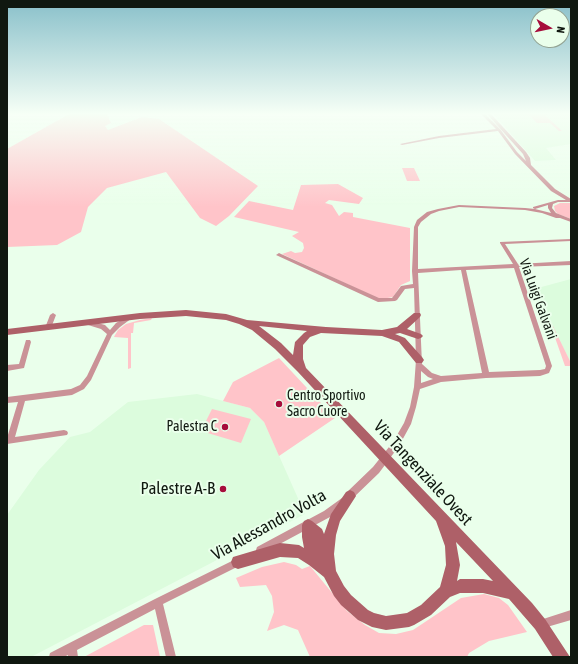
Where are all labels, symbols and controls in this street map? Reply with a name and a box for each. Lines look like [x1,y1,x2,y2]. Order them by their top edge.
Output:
north arrow [530,8,570,48]
text: N [554,26,567,34]
street label: Via Luigi Galvani [516,256,560,342]
place label: Centro Sportivo Sacro Cuore [287,388,366,420]
marker: Centro Sportivo Sacro Cuore [274,399,284,409]
street label: Via Tangenziale Ovest [369,416,477,530]
place label: Palestra C [166,419,217,435]
marker: Palestra C [220,422,230,432]
place label: Palestre A-B [140,479,215,499]
marker: Palestre A-B [218,484,228,494]
street label: Via Alessandro Volta [208,485,330,565]

